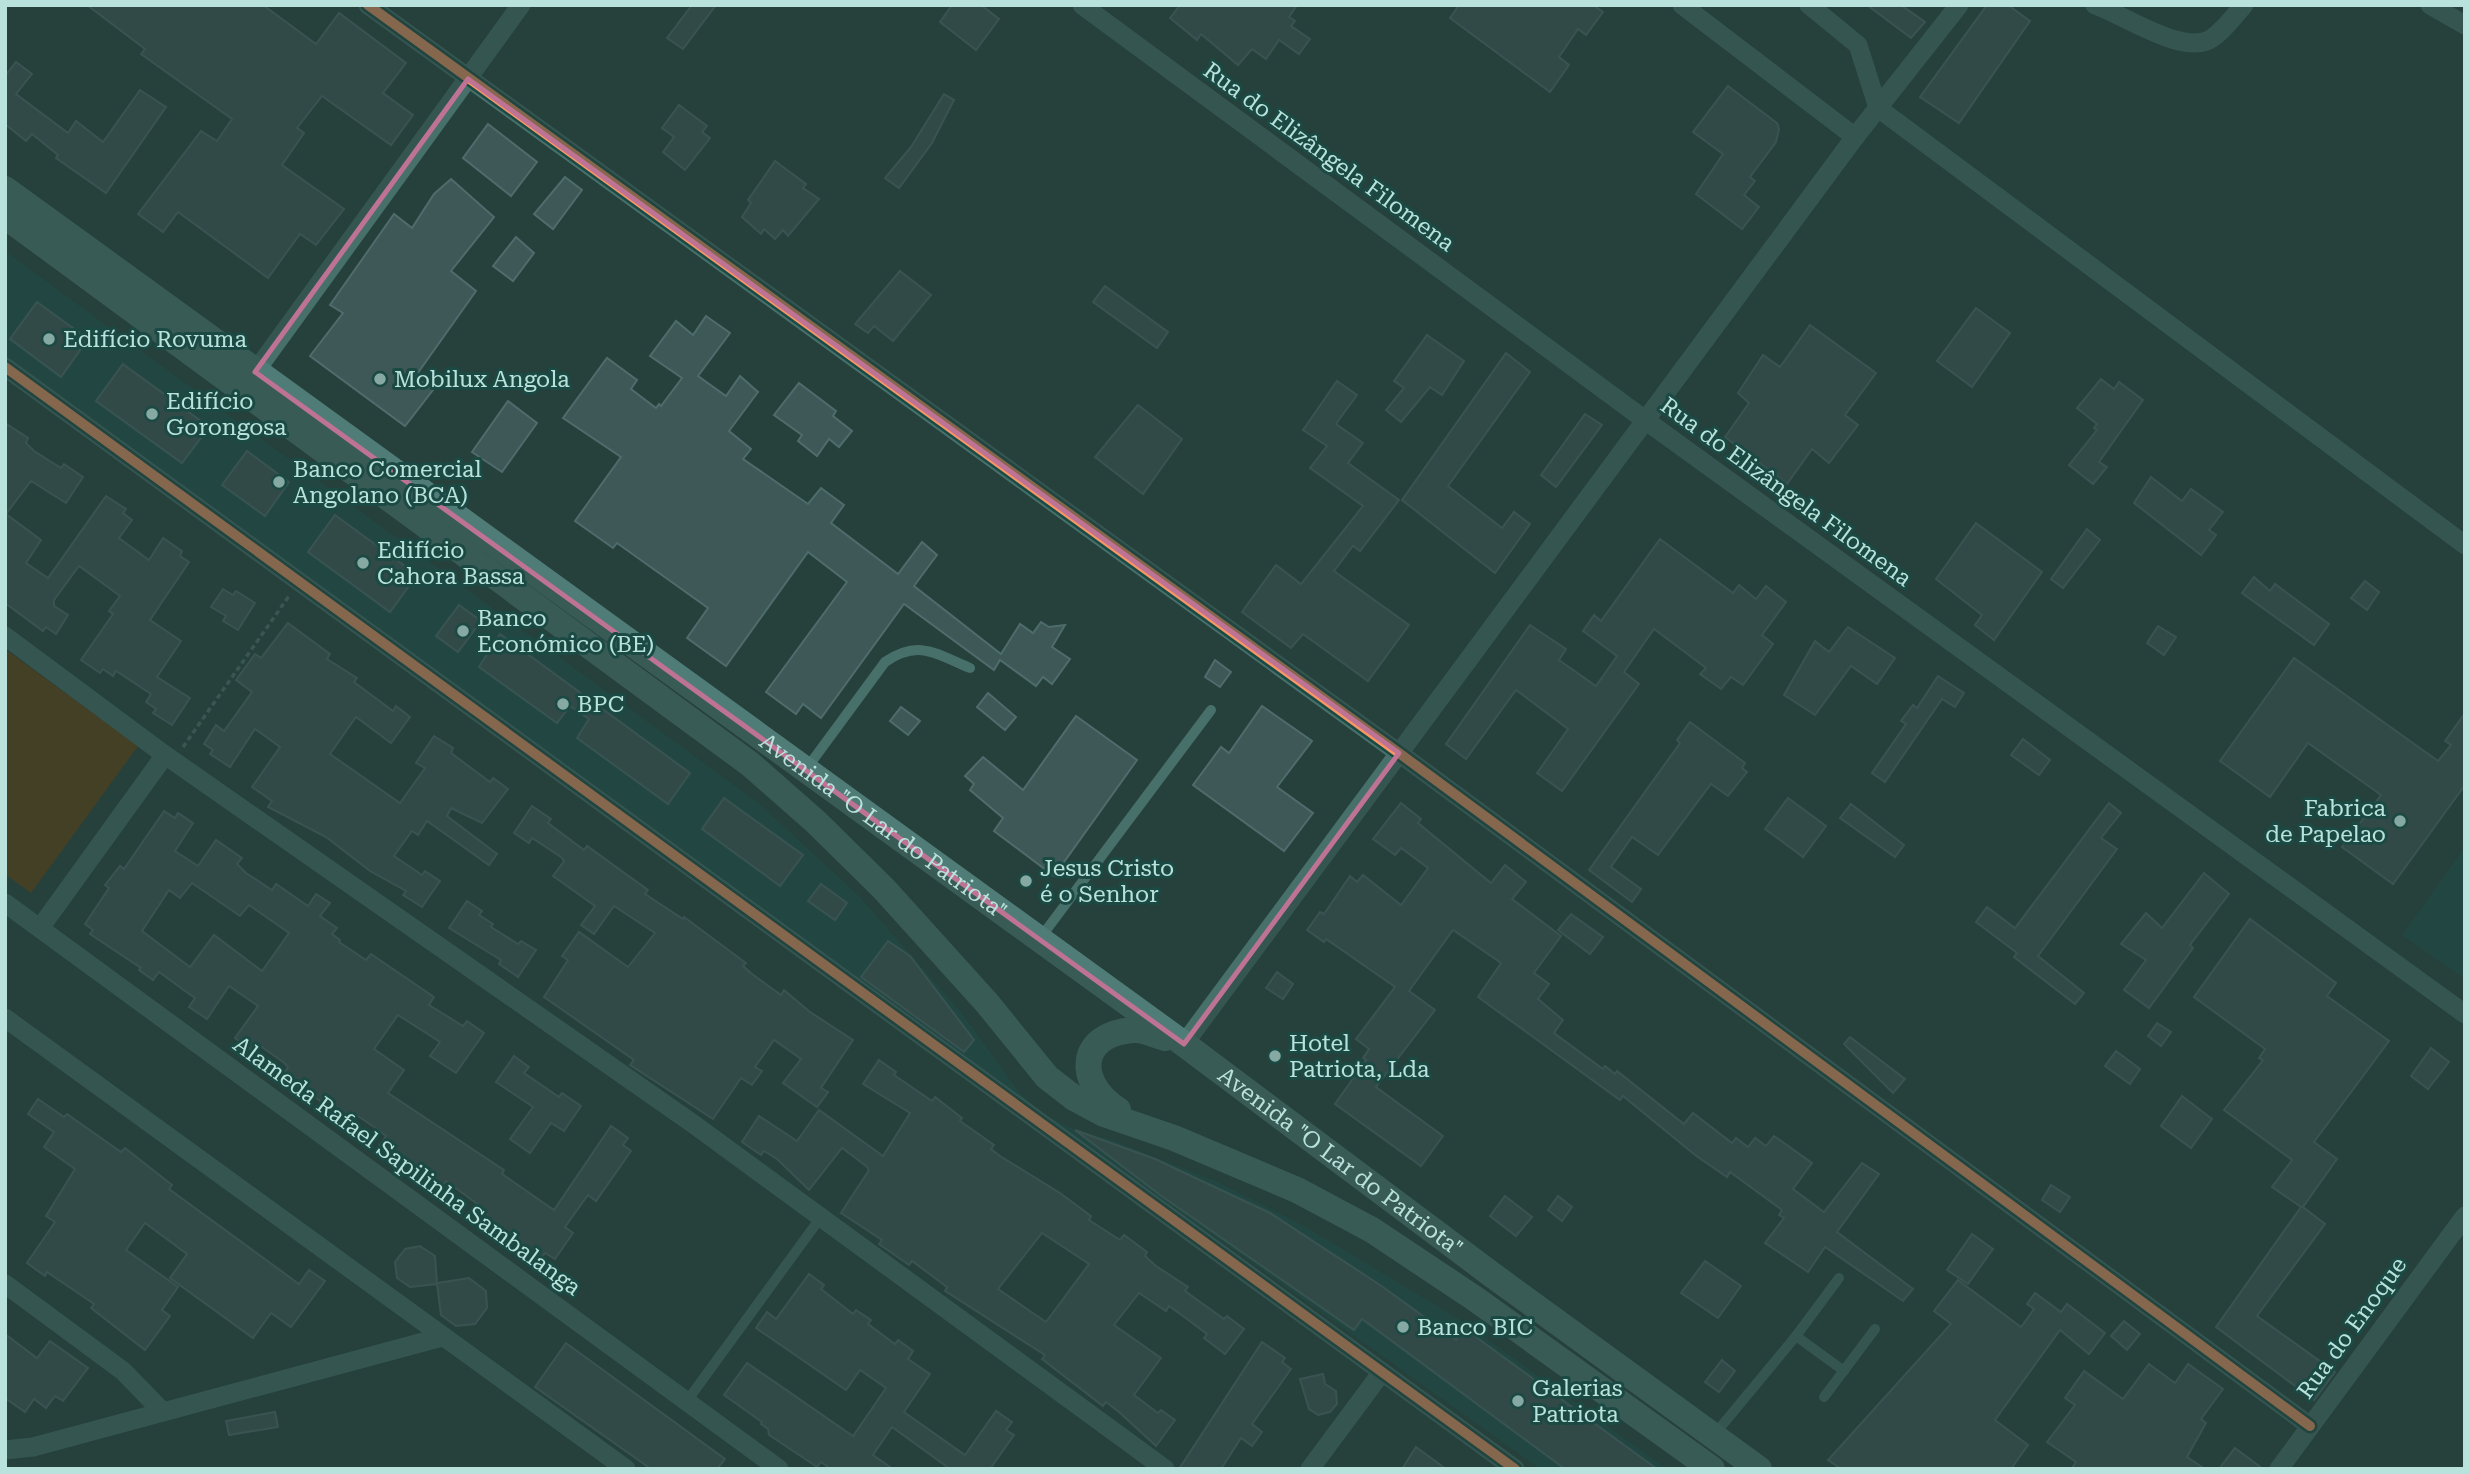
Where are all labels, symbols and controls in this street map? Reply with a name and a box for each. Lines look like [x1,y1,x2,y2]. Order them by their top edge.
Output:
street label: Rua do Elizângela Filomena [1198,57,1460,257]
place label: Edifício Rovuma [63,326,247,353]
marker: Edifício Rovuma [41,331,57,347]
place label: Mobilux Angola [394,366,570,393]
marker: Mobilux Angola [372,371,388,387]
place label: Edifício Gorongosa [166,388,287,441]
street label: Rua do Elizângela Filomena [1655,392,1917,592]
marker: Edifício Gorongosa [144,406,160,422]
place label: Banco Comercial Angolano (BCA) [293,456,482,509]
marker: Banco Comercial Angolano (BCA) [271,474,287,490]
place label: Edifício Cahora Bassa [377,537,525,590]
marker: Edifício Cahora Bassa [355,555,371,571]
place label: Banco Económico (BE) [477,605,654,658]
marker: Banco Económico (BE) [455,623,471,639]
place label: BPC [577,691,624,718]
marker: BPC [555,696,571,712]
street label: Avenida "O Lar do Patriota" [755,727,1012,925]
place label: Fabrica de Papelao [2265,795,2387,848]
marker: Fabrica de Papelao [2392,813,2408,829]
place label: Jesus Cristo é o Senhor [1040,855,1174,908]
marker: Jesus Cristo é o Senhor [1018,873,1034,889]
place label: Hotel Patriota, Lda [1289,1030,1430,1083]
street label: Alameda Rafael Sapilinha Sambalanga [228,1031,586,1301]
marker: Hotel Patriota, Lda [1267,1048,1283,1064]
street label: Avenida "O Lar do Patriota" [1213,1061,1468,1262]
street label: Rua do Enoque [2292,1252,2412,1404]
place label: Banco BIC [1417,1314,1533,1341]
marker: Banco BIC [1395,1319,1411,1335]
place label: Galerias Patriota [1532,1375,1623,1428]
marker: Galerias Patriota [1510,1393,1526,1409]

